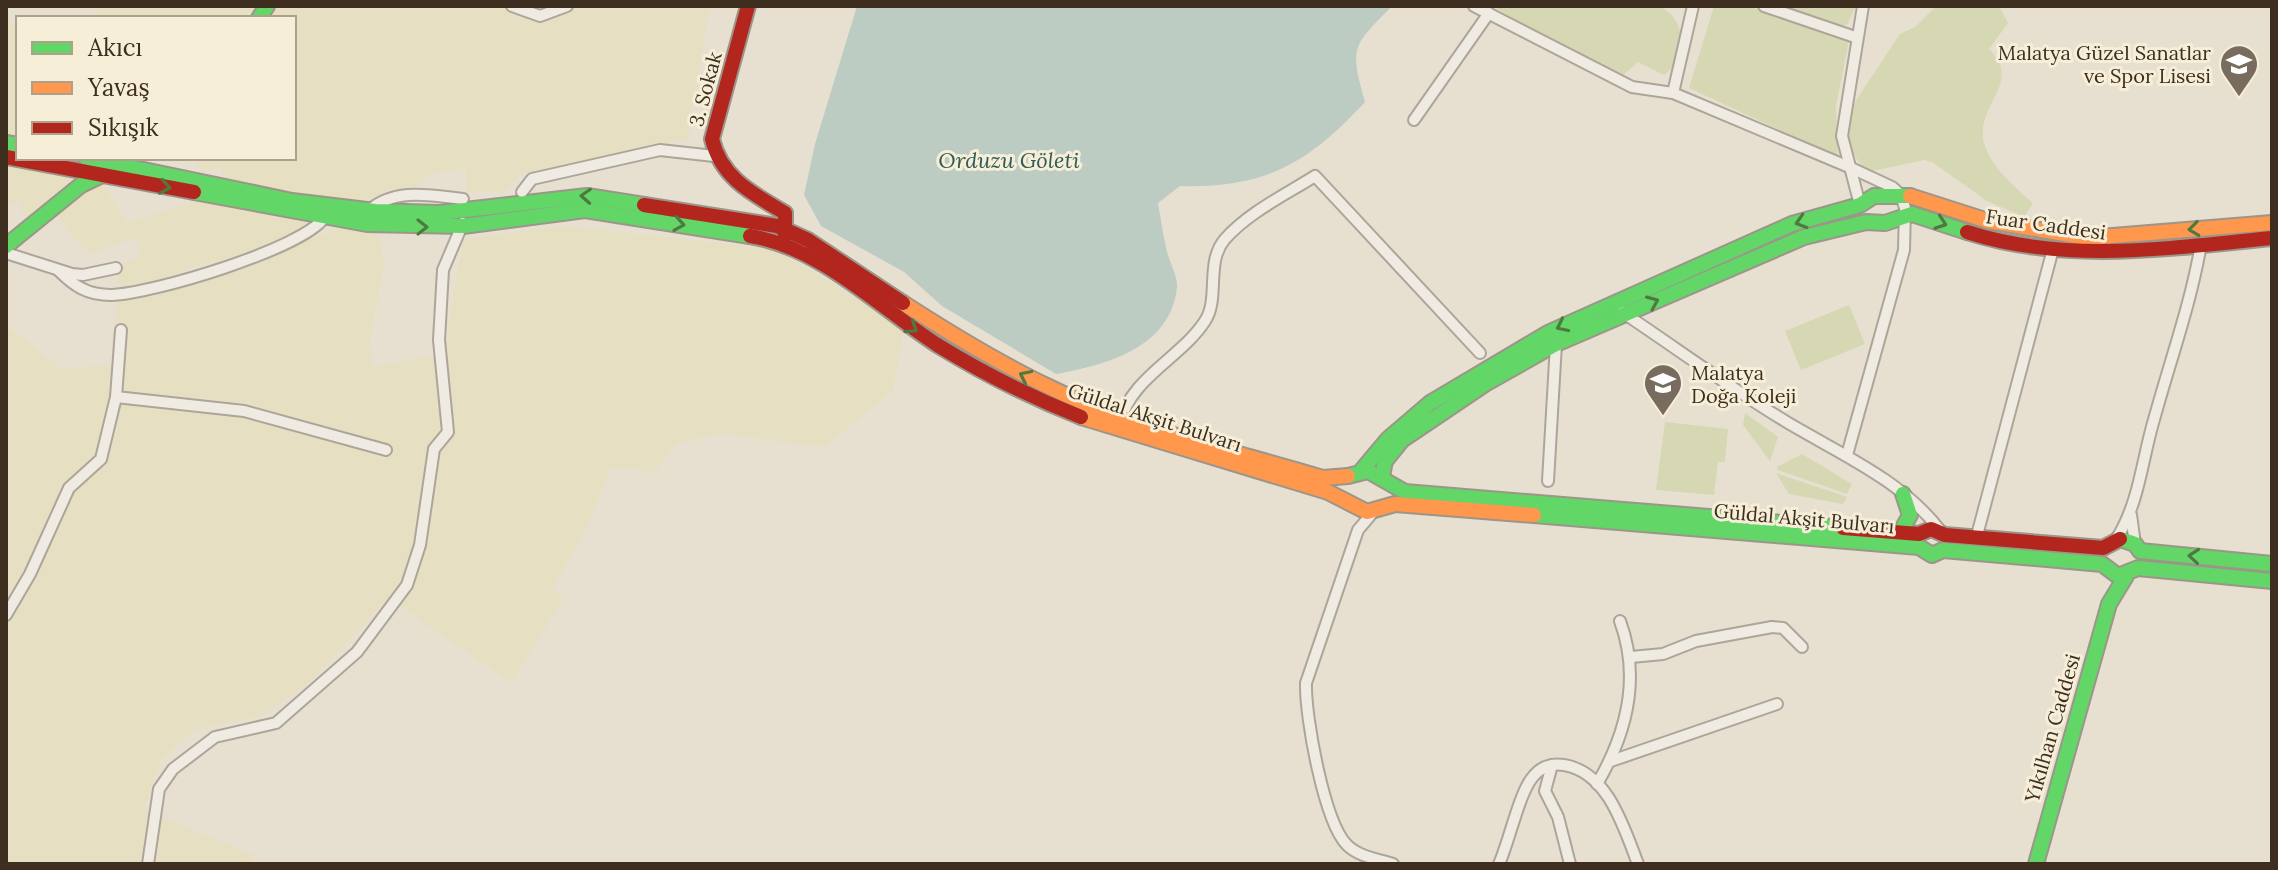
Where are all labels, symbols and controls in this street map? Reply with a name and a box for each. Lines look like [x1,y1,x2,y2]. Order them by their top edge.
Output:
legend [16,16,296,160]
text: Akıcı [87,32,142,63]
place label: Malatya Güzel Sanatlar ve Spor Lisesi [1998,40,2211,88]
school or university icon: Malatya Güzel Sanatlar ve Spor Lisesi [2218,43,2260,98]
street label: 3. Sokak [683,49,727,129]
text: Yavaş [87,72,150,103]
text: Sıkışık [88,112,159,143]
water label: Orduzu Göleti [938,146,1080,174]
one-way arrow [158,178,172,195]
one-way arrow [579,188,592,205]
street label: Fuar Caddesi [1984,203,2108,245]
one-way arrow [1794,213,1808,229]
one-way arrow [1933,213,1947,229]
one-way arrow [672,215,686,232]
one-way arrow [416,218,429,235]
one-way arrow [2187,220,2200,237]
one-way arrow [1645,296,1659,312]
one-way arrow [1556,316,1571,332]
one-way arrow [903,318,918,333]
place label: Malatya Doğa Koleji [1691,360,1796,408]
school or university icon: Malatya Doğa Koleji [1642,362,1684,417]
one-way arrow [1019,370,1034,386]
street label: Güldal Akşit Bulvarı [1065,377,1245,457]
street label: Güldal Akşit Bulvarı [1713,498,1895,538]
one-way arrow [2187,548,2200,565]
street label: Yıkılhan Caddesi [2019,651,2085,806]

